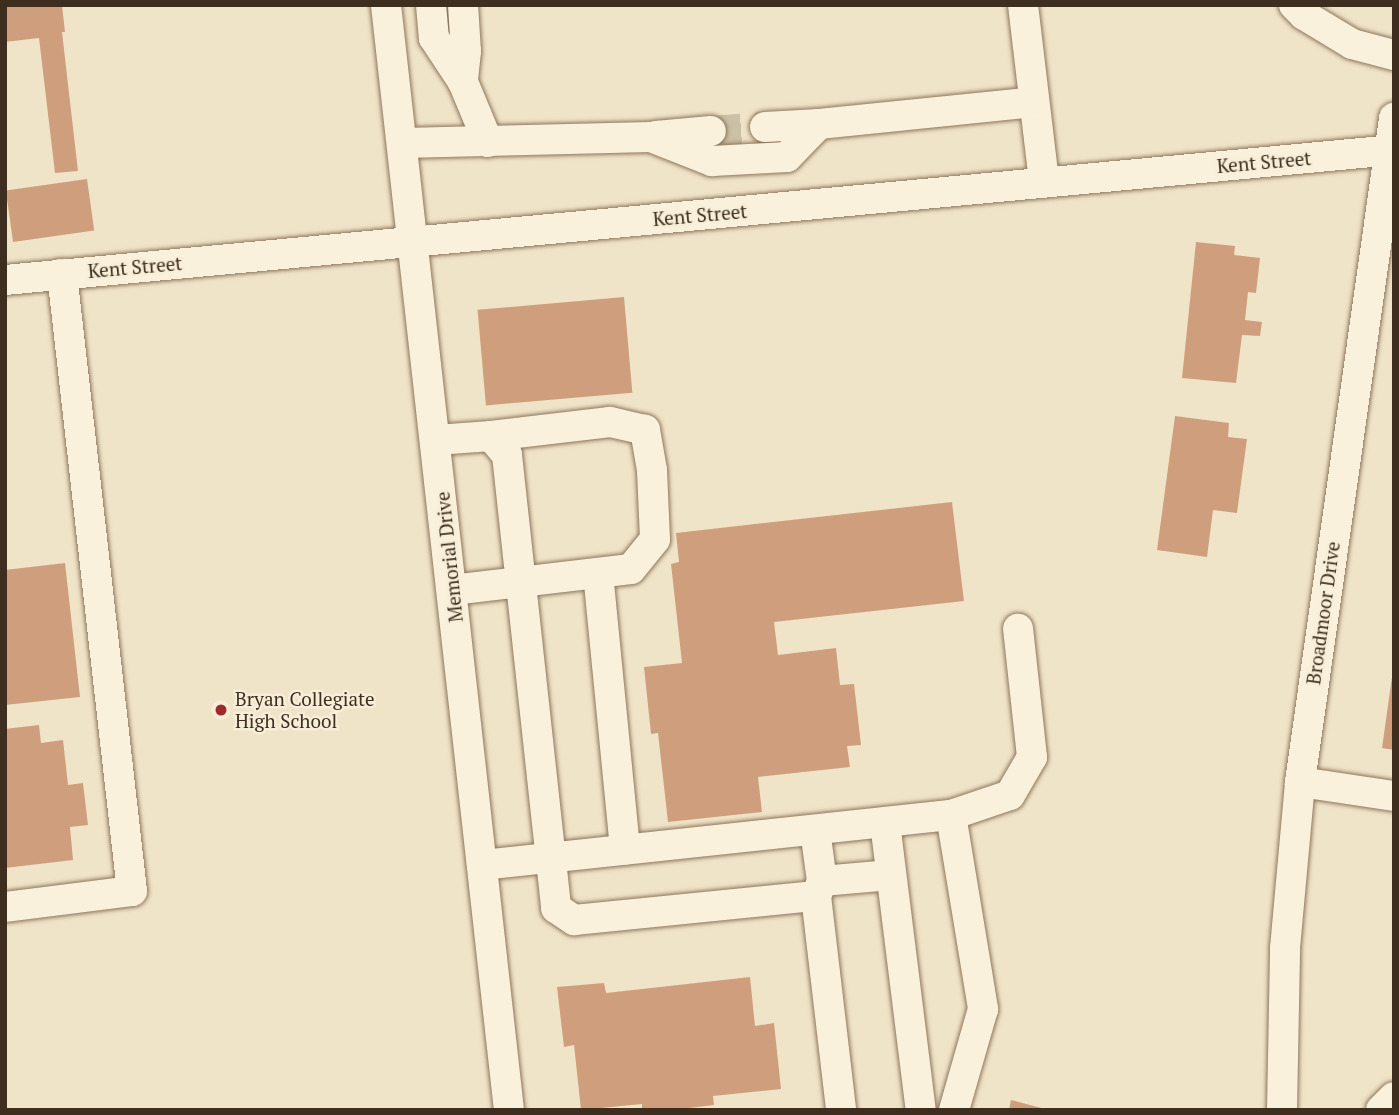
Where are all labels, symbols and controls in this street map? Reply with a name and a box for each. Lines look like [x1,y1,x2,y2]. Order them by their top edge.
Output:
street label: Kent Street [1216,147,1312,177]
street label: Kent Street [652,200,748,230]
street label: Kent Street [87,252,183,282]
street label: Memorial Drive [431,491,467,623]
street label: Broadmoor Drive [1302,540,1344,686]
place label: Bryan Collegiate High School [235,688,375,732]
marker: Bryan Collegiate High School [213,702,229,718]

